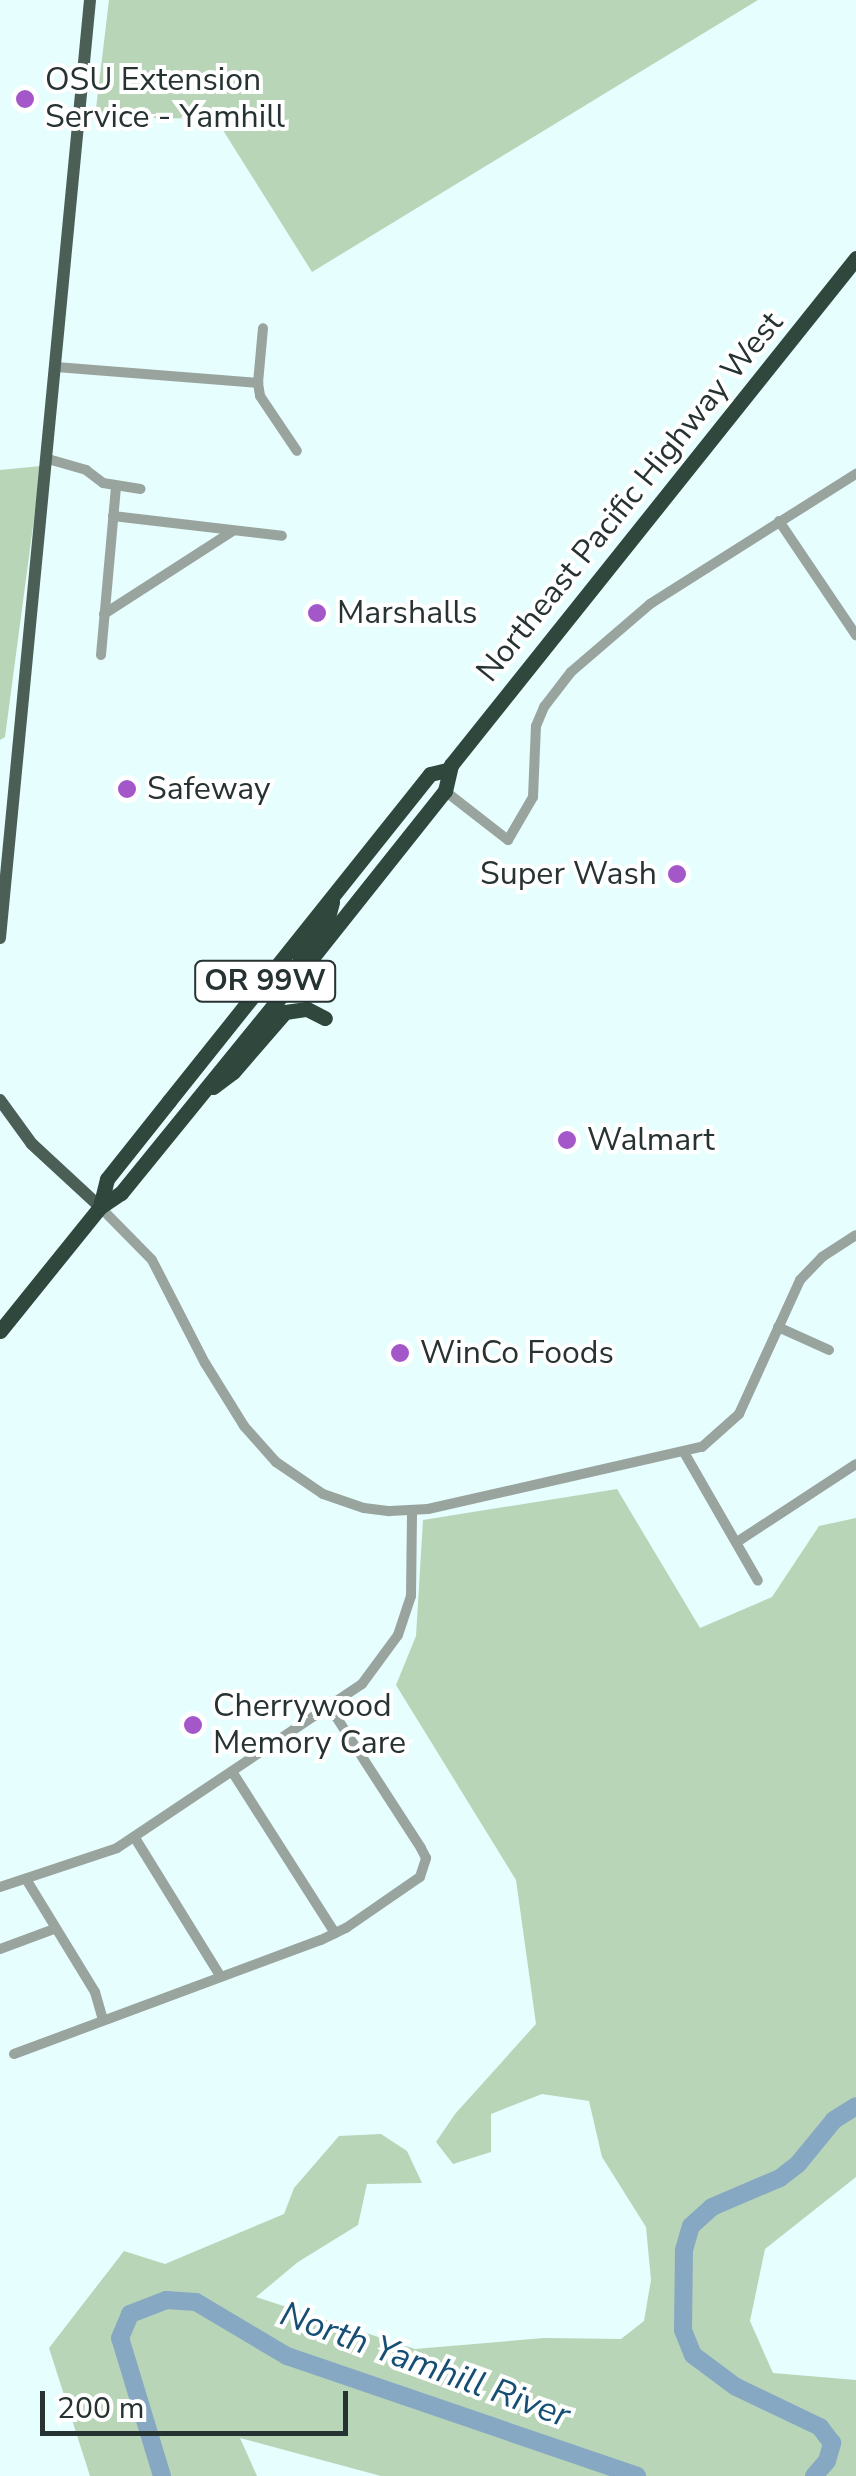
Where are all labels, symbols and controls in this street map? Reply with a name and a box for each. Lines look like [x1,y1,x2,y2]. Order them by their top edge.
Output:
place label: OSU Extension Service - Yamhill [45,62,285,137]
marker: OSU Extension Service - Yamhill [14,88,36,110]
street label: Northeast Pacific Highway West [469,304,791,690]
place label: Marshalls [337,594,477,632]
marker: Marshalls [306,602,328,624]
place label: Safeway [147,770,271,808]
marker: Safeway [116,778,138,800]
place label: Super Wash [480,855,657,893]
marker: Super Wash [666,863,688,885]
road number: OR 99W [192,956,338,1006]
place label: Walmart [587,1121,715,1159]
marker: Walmart [556,1129,578,1151]
place label: WinCo Foods [420,1334,614,1372]
marker: WinCo Foods [389,1342,411,1364]
place label: Cherrywood Memory Care [213,1688,406,1763]
marker: Cherrywood Memory Care [182,1714,204,1736]
water label: North Yamhill River [275,2293,575,2437]
scale bar [45,2371,352,2433]
text: 200 m [57,2388,144,2429]

